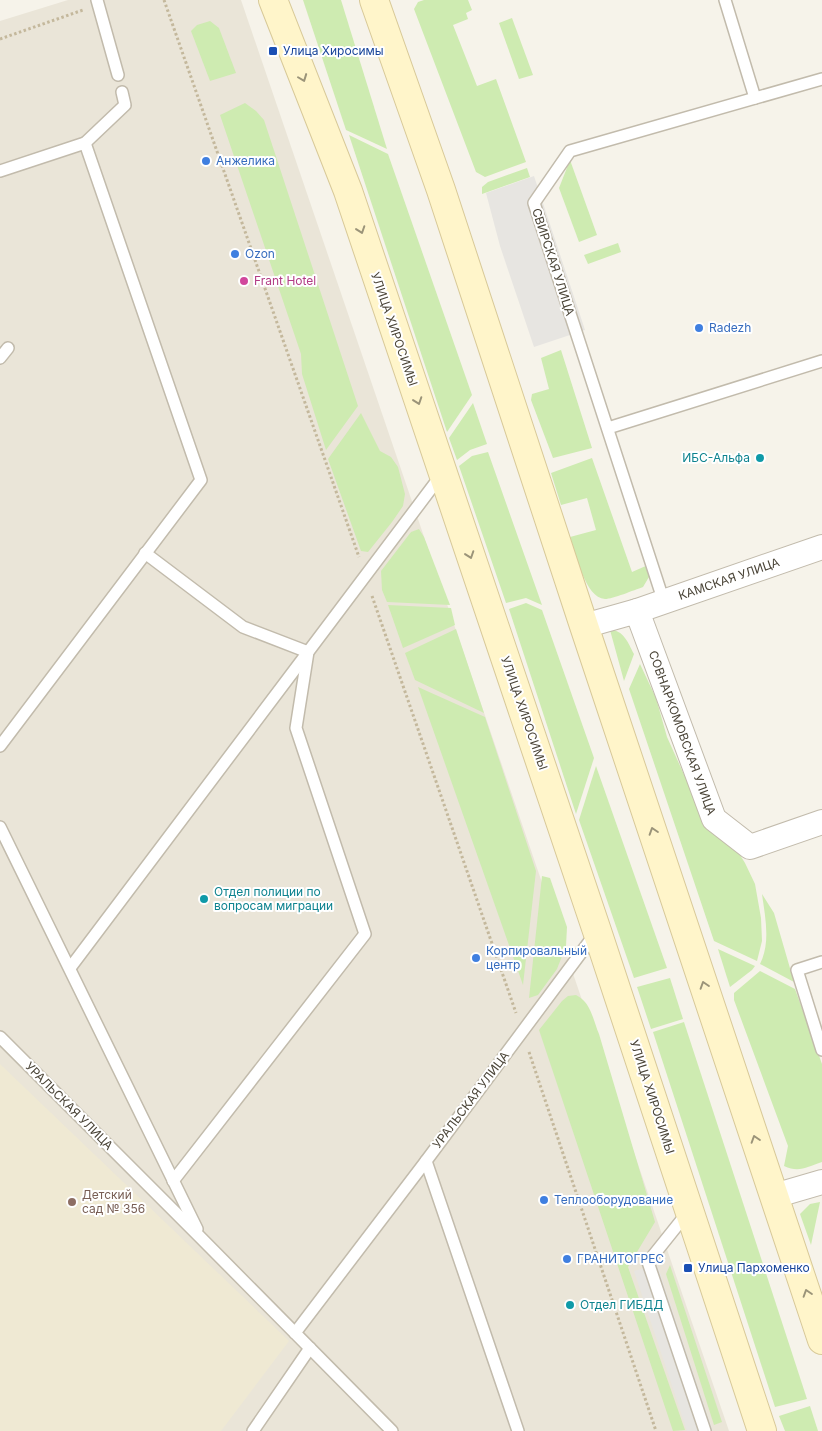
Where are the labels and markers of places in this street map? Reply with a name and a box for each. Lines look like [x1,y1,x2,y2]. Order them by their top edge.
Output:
place label: Улица Хиросимы [283,43,384,58]
marker: Улица Хиросимы [267,45,279,57]
place label: Анжелика [216,153,275,168]
marker: Анжелика [200,155,212,167]
place label: Ozon [245,246,275,261]
marker: Ozon [229,248,241,260]
place label: Frant Hotel [254,273,316,288]
marker: Frant Hotel [238,275,250,287]
place label: Radezh [709,320,751,335]
marker: Radezh [693,322,705,334]
place label: ИБС-Альфа [682,450,750,465]
marker: ИБС-Альфа [754,452,766,464]
place label: Отдел полиции по вопросам миграции [214,884,333,913]
marker: Отдел полиции по вопросам миграции [198,893,210,905]
place label: Корпировальный центр [486,943,587,972]
marker: Корпировальный центр [470,952,482,964]
place label: Детский сад № 356 [82,1187,145,1216]
place label: Теплооборудование [554,1192,673,1207]
marker: Теплооборудование [538,1194,550,1206]
marker: Детский сад № 356 [66,1196,78,1208]
place label: ГРАНИТОГРЕС [577,1251,664,1266]
marker: ГРАНИТОГРЕС [561,1253,573,1265]
place label: Улица Пархоменко [698,1260,810,1275]
marker: Улица Пархоменко [682,1262,694,1274]
place label: Отдел ГИБДД [580,1297,663,1312]
marker: Отдел ГИБДД [564,1299,576,1311]

